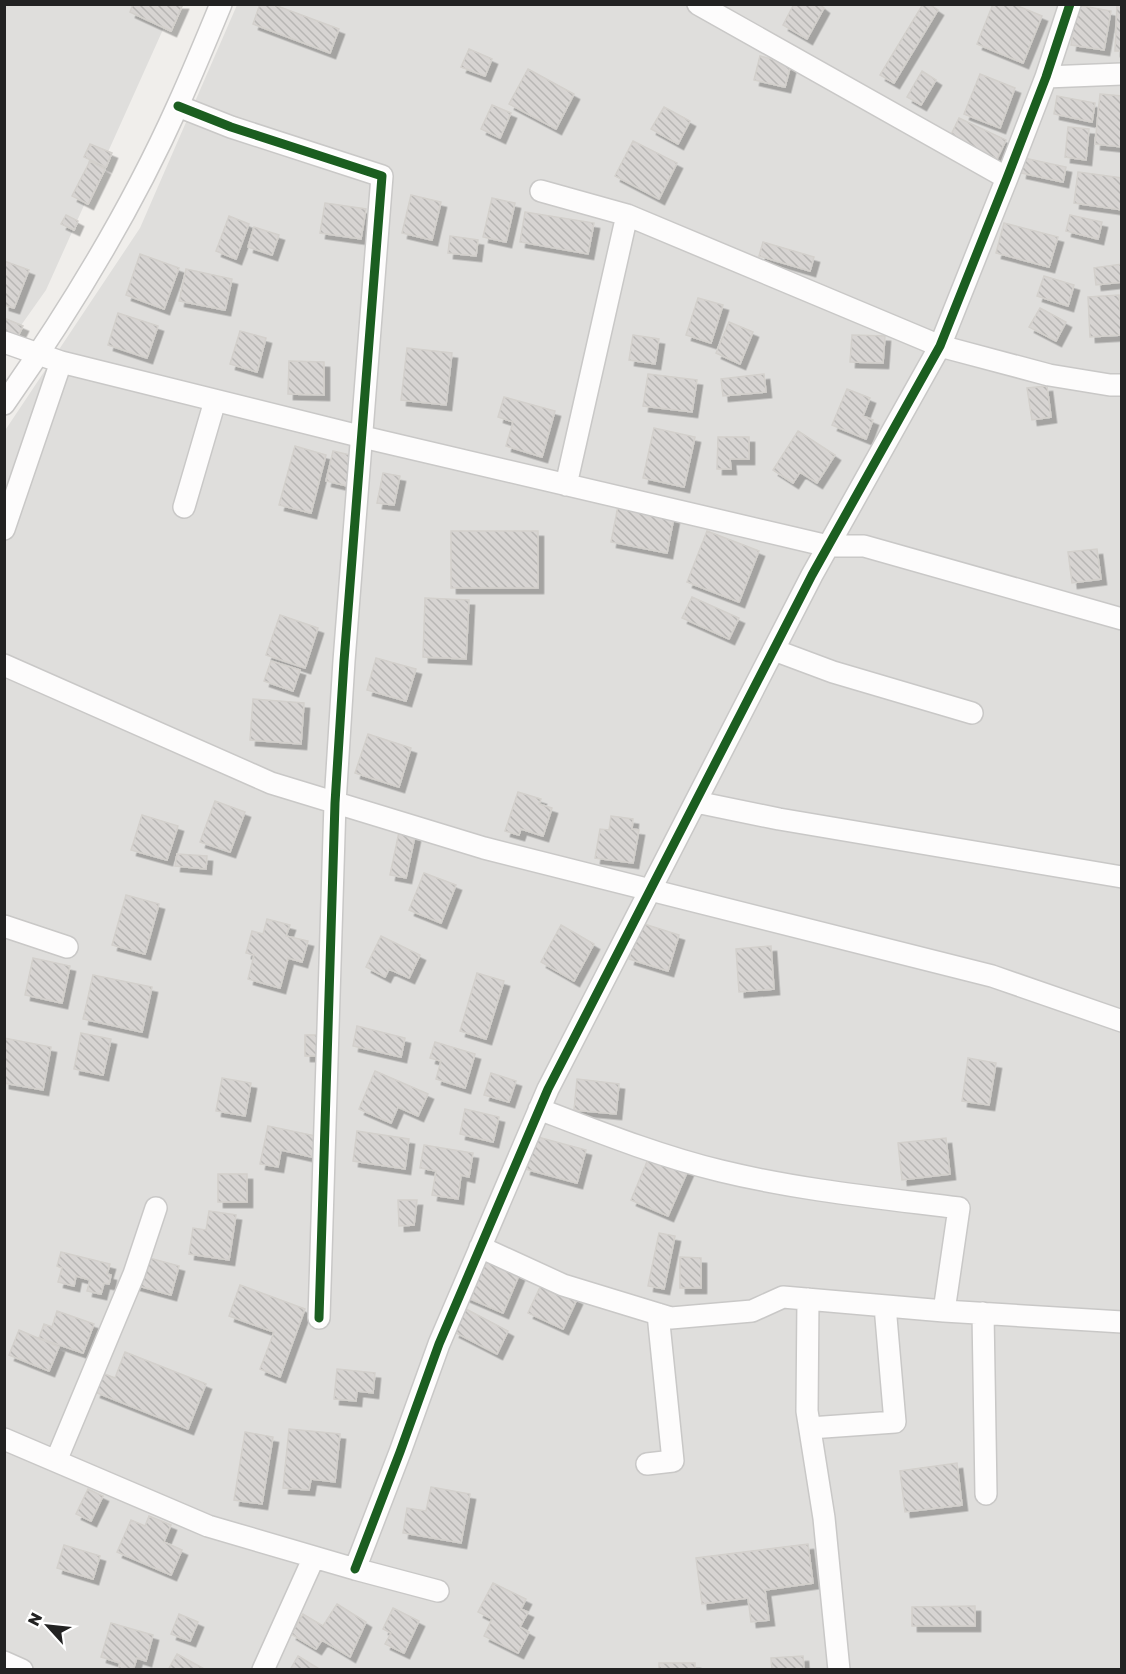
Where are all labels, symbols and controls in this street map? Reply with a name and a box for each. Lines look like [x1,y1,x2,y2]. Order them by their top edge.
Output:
north arrow [18,1596,78,1656]
text: N [23,1609,46,1629]

